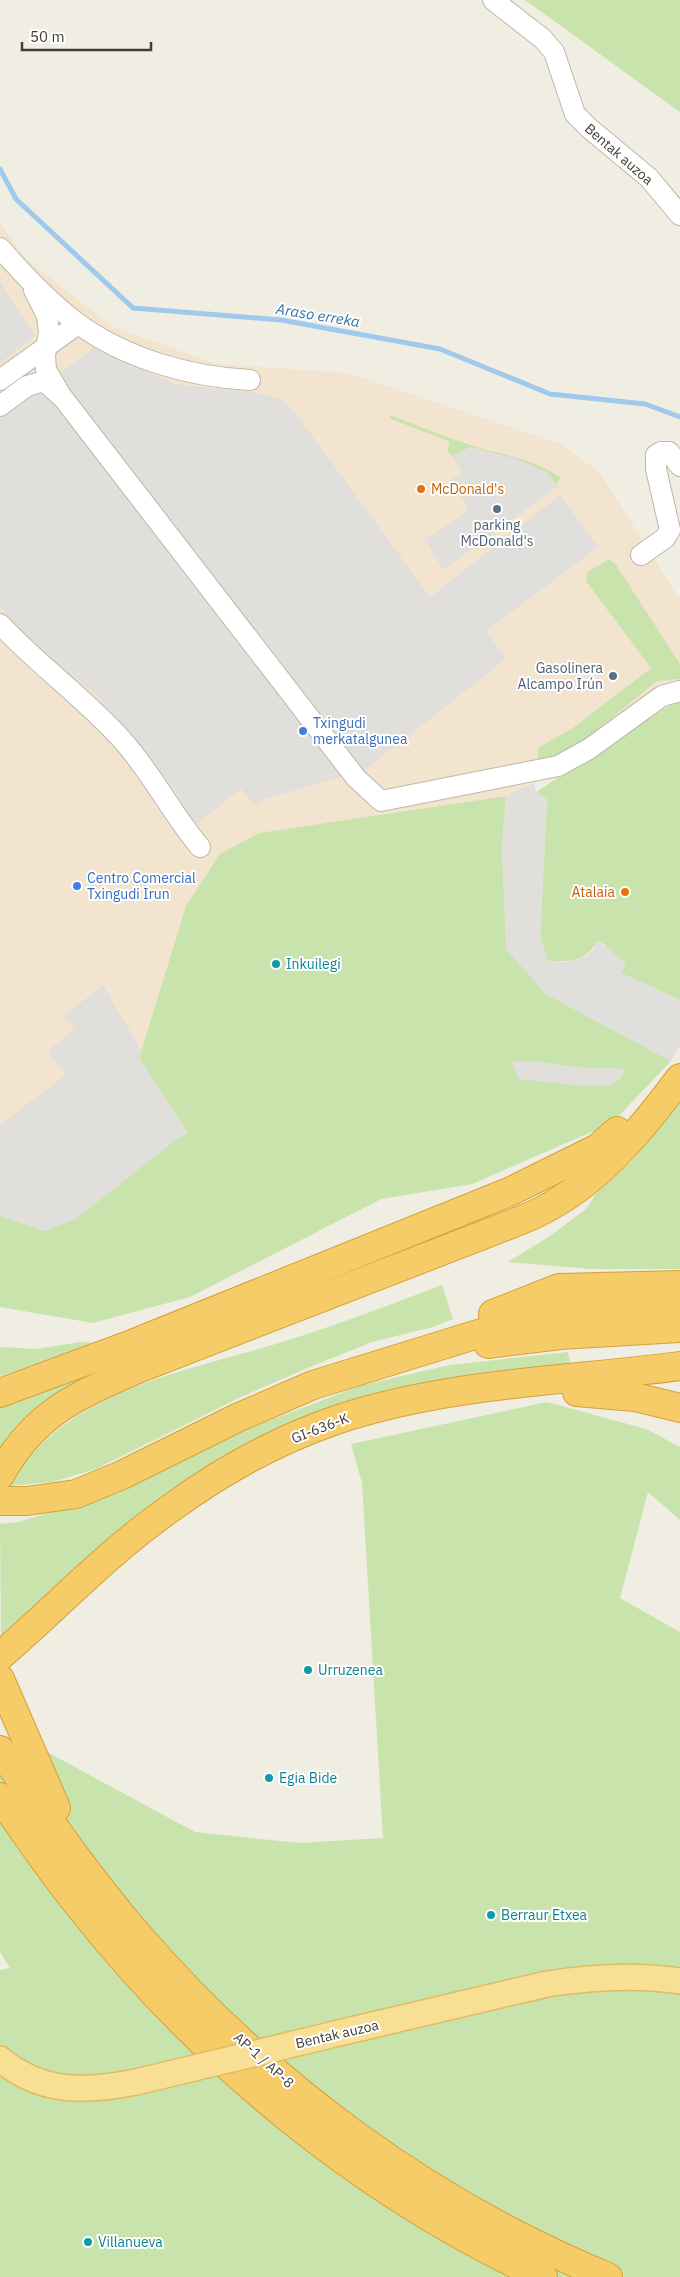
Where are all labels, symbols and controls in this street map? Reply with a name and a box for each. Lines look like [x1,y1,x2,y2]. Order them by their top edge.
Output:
scale bar [22,20,151,52]
text: 50 m [30,27,65,46]
street label: Bentak auzoa [581,119,657,189]
water label: Araso erreka [274,299,362,331]
place label: McDonald's [431,480,504,498]
marker: McDonald's [415,483,427,495]
marker: parking McDonald's [491,503,503,515]
place label: parking McDonald's [460,516,534,550]
place label: Gasolinera Alcampo Irún [518,659,604,693]
marker: Gasolinera Alcampo Irún [607,670,619,682]
place label: Txingudi merkatalgunea [313,714,408,748]
marker: Txingudi merkatalgunea [297,725,309,737]
place label: Centro Comercial Txingudi Irun [87,869,196,903]
marker: Centro Comercial Txingudi Irun [71,880,83,892]
place label: Atalaia [571,883,616,901]
marker: Atalaia [619,886,631,898]
place label: Inkuilegi [286,955,341,973]
marker: Inkuilegi [270,958,282,970]
street label: GI-636-K [289,1409,351,1447]
place label: Urruzenea [318,1661,383,1679]
marker: Urruzenea [302,1664,314,1676]
place label: Egia Bide [279,1769,338,1787]
marker: Egia Bide [263,1772,275,1784]
place label: Berraur Etxea [501,1906,588,1924]
marker: Berraur Etxea [485,1909,497,1921]
street label: Bentak auzoa [294,2016,381,2052]
street label: AP-1 / AP-8 [230,2028,298,2092]
place label: Villanueva [98,2233,163,2251]
marker: Villanueva [82,2236,94,2248]

